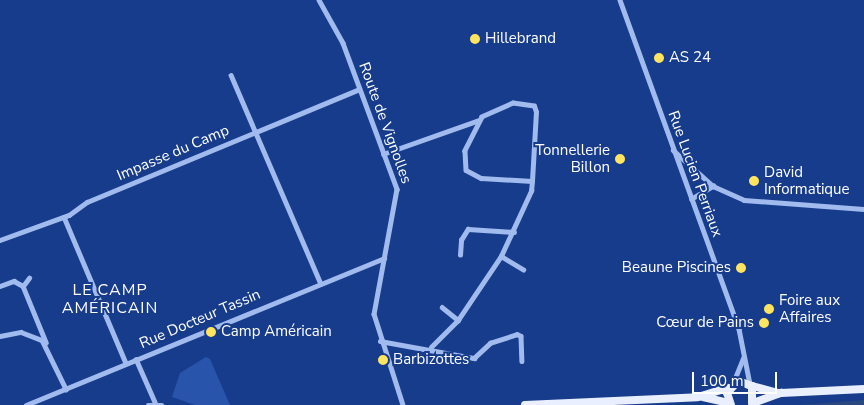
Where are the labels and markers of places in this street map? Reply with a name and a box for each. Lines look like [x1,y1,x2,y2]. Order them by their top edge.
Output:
place label: Hillebrand [485,30,556,48]
marker: Hillebrand [469,33,481,45]
place label: AS 24 [669,49,711,67]
marker: AS 24 [653,52,665,64]
place label: Tonnellerie Billon [535,141,610,176]
marker: Tonnellerie Billon [614,153,626,165]
place label: David Informatique [764,163,850,198]
marker: David Informatique [748,175,760,187]
place label: Beaune Piscines [622,259,731,277]
marker: Beaune Piscines [735,262,747,274]
place label: Foire aux Affaires [779,291,840,326]
marker: Foire aux Affaires [763,303,775,315]
place label: Cœur de Pains [656,314,754,332]
marker: Cœur de Pains [758,317,770,329]
place label: Camp Américain [221,323,332,341]
marker: Camp Américain [205,326,217,338]
place label: Barbizottes [393,351,469,369]
marker: Barbizottes [377,354,389,366]

